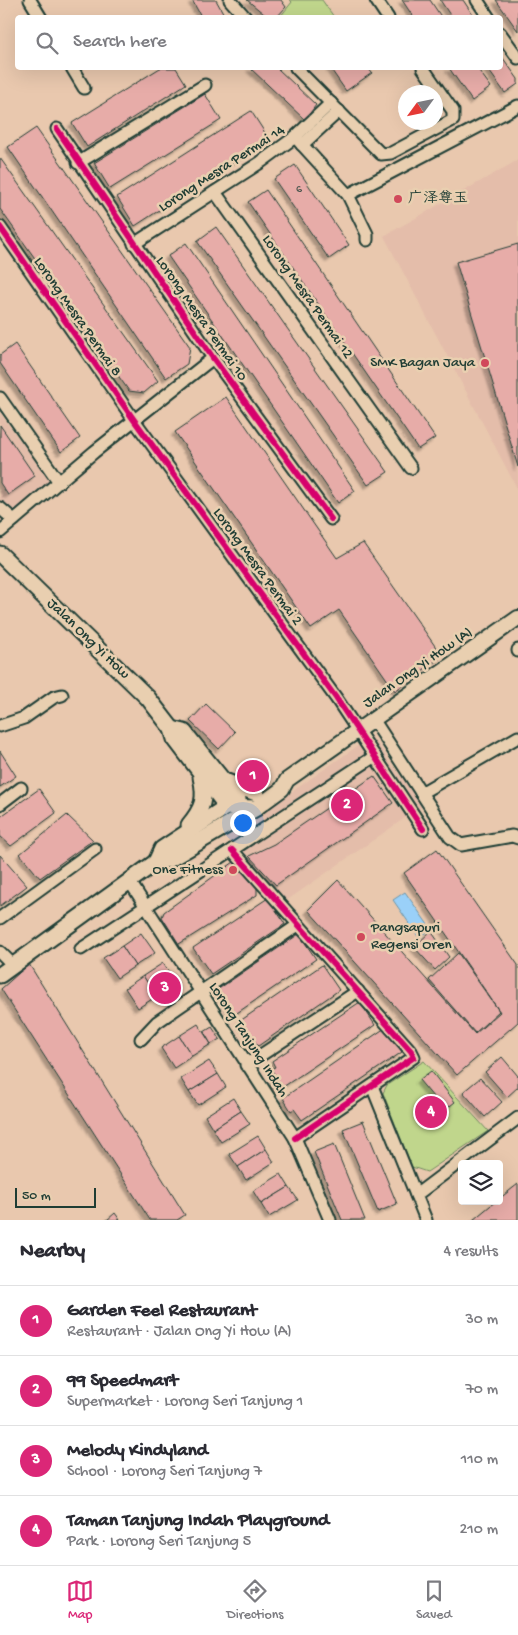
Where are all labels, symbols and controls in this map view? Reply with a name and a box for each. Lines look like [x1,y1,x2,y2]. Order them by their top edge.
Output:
search box [15,15,503,70]
icon: search [33,29,61,57]
text: Search here [73,31,167,54]
north arrow [398,85,443,130]
street label: Lorong Mesra Permai 14 [156,121,288,217]
house number: 6 [296,183,303,197]
place label: 广泽尊玉 [408,190,468,208]
marker: 广泽尊玉 [392,193,404,205]
street label: Lorong Mesra Permai 12 [257,232,357,362]
street label: Lorong Mesra Permai 10 [151,253,251,385]
street label: Lorong Mesra Permai 8 [29,254,125,380]
place label: SMK Bagan Jaya [370,354,476,372]
marker: SMK Bagan Jaya [479,357,491,369]
street label: Lorong Mesra Permai 2 [208,505,306,629]
street label: Jalan Ong Yi How [43,595,134,683]
street label: Jalan Ong Yi How (A) [360,623,476,713]
pin: 1 [237,757,269,795]
pin: 2 [331,786,363,824]
your location [230,810,256,836]
place label: One Fitness [153,861,223,879]
marker: One Fitness [227,864,239,876]
place label: Pangsapuri Regensi Oren [370,919,452,954]
marker: Pangsapuri Regensi Oren [355,931,367,943]
pin: 3 [149,969,181,1007]
street label: Lorong Tanjung Indah [204,979,292,1101]
pin: 4 [415,1093,447,1131]
map controls [458,1160,503,1205]
button: layers [458,1160,503,1205]
scale bar [15,1185,96,1208]
text: 50 m [22,1188,51,1205]
text: Nearby [20,1240,85,1265]
text: 4 results [443,1243,498,1262]
text: Garden Feel Restaurant [67,1300,257,1323]
text: 1 [33,1311,39,1330]
text: 30 m [465,1311,498,1330]
text: Restaurant · Jalan Ong Yi How (A) [67,1323,292,1342]
text: 99 Speedmart [67,1370,178,1393]
text: 2 [32,1381,40,1400]
text: 70 m [465,1381,498,1400]
text: Supermarket · Lorong Seri Tanjung 1 [67,1393,303,1412]
text: Melody Kindyland [67,1440,208,1463]
text: 3 [32,1451,40,1470]
text: 110 m [461,1451,498,1470]
text: School · Lorong Seri Tanjung 7 [67,1463,262,1482]
text: Taman Tanjung Indah Playground [67,1510,329,1533]
text: 4 [32,1521,40,1540]
text: 210 m [459,1521,498,1540]
text: Park · Lorong Seri Tanjung 5 [67,1533,251,1552]
tab: Map [66,1577,94,1624]
tab: Directions [227,1577,284,1624]
tab: Saved [416,1577,452,1624]

